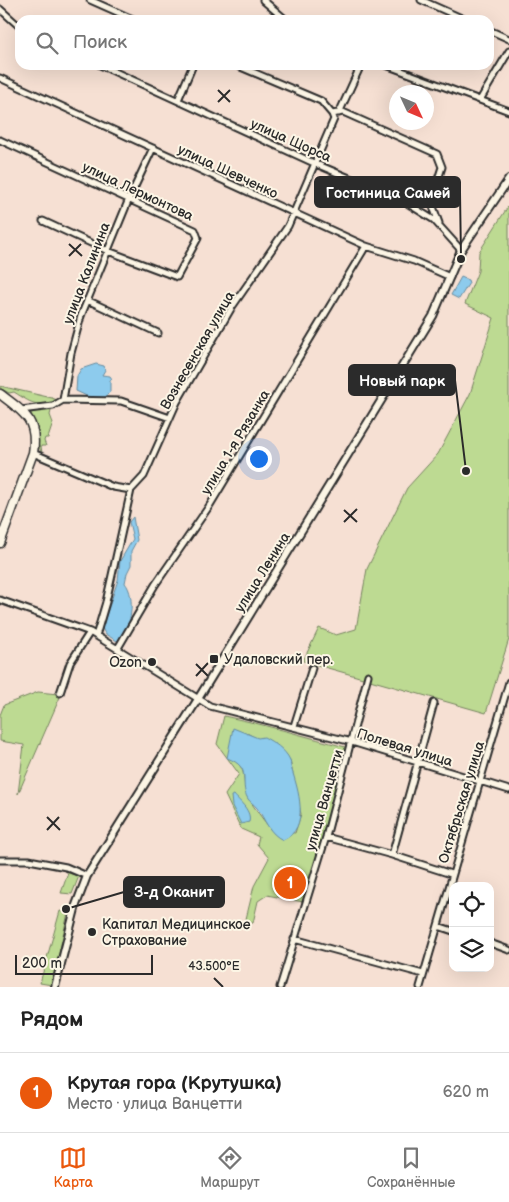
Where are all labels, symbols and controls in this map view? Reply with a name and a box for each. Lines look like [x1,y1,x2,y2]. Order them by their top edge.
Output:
search box [15,15,494,70]
icon: search [33,29,61,57]
text: Поиск [73,31,127,54]
north arrow [389,85,434,130]
street label: улица Щорса [248,115,334,166]
street label: улица Шевченко [175,141,281,202]
street label: улица Лермонтова [79,158,197,225]
callout: Гостиница Самей [315,177,460,207]
text: Гостиница Самей [326,184,450,203]
street label: улица Калинина [59,219,114,326]
street label: Вознесенская улица [157,287,239,412]
callout: Новый парк [349,365,455,395]
text: Новый парк [359,372,446,391]
street label: улица 1-я Рязанка [197,386,274,498]
your location [246,446,272,472]
street label: улица Ленина [231,528,294,615]
place label: Удаловский пер. [224,651,333,668]
marker: Удаловский пер. [208,653,220,665]
place label: Ozon [109,654,142,671]
marker: Ozon [146,656,158,668]
street label: Полевая улица [355,725,456,770]
street label: Октябрьская улица [435,738,488,865]
street label: улица Ванцетти [302,748,347,853]
pin: 1 [274,864,306,902]
callout: З-д Оканит [124,877,224,907]
map controls [449,882,494,972]
button: locate [449,882,494,927]
text: З-д Оканит [134,883,215,902]
place label: Капитал Медицинское Страхование [102,916,251,949]
marker: Капитал Медицинское Страхование [86,926,98,938]
button: layers [449,927,494,972]
scale bar [15,952,152,975]
text: 200 m [22,955,62,972]
text: 43.500°E [188,959,240,974]
text: Рядом [20,1007,83,1032]
text: Крутая гора (Крутушка) [67,1072,282,1095]
text: 1 [33,1083,39,1102]
text: 620 m [443,1083,489,1102]
text: Место · улица Ванцетти [67,1095,242,1114]
tab: Карта [54,1144,93,1191]
tab: Маршрут [200,1144,260,1191]
tab: Сохранённые [367,1144,455,1191]

